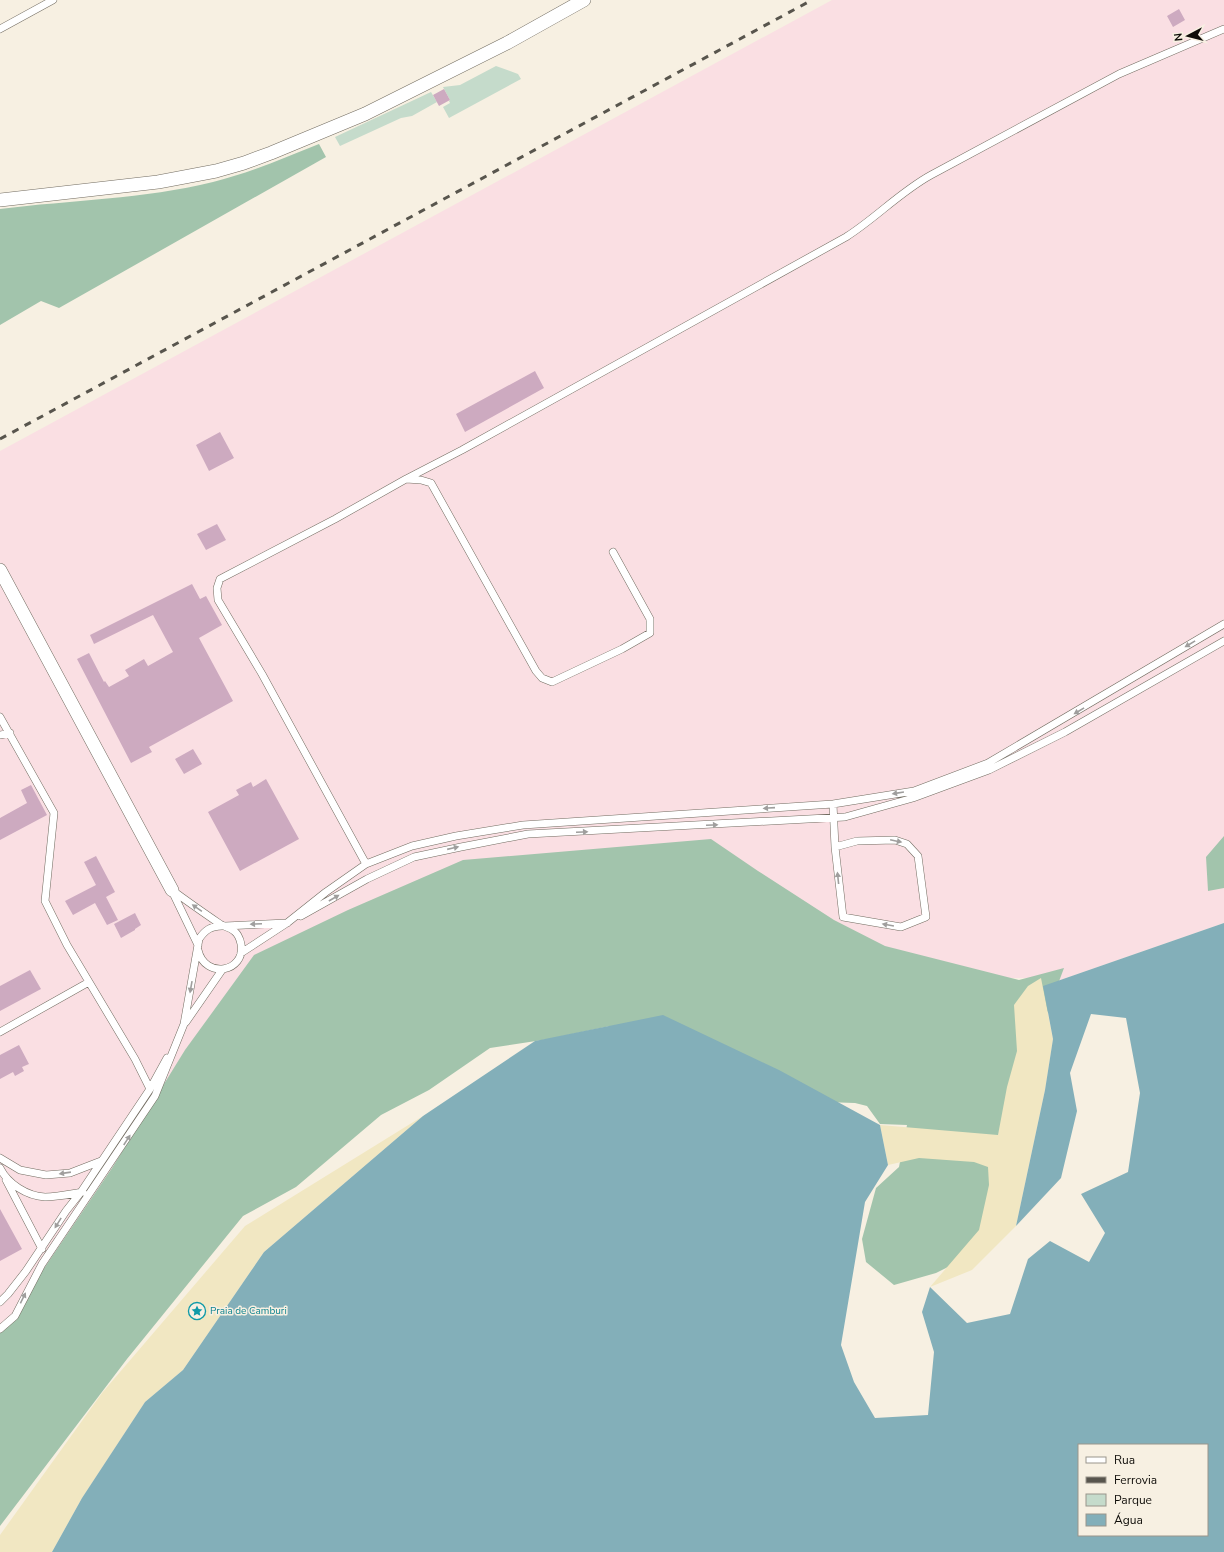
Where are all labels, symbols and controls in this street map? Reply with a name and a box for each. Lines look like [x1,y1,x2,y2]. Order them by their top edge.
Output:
north arrow [1168,16,1208,56]
text: N [1171,32,1187,42]
one-way arrow [1185,641,1196,648]
one-way arrow [1073,707,1085,714]
one-way arrow [892,791,904,797]
one-way arrow [763,805,775,812]
one-way arrow [706,821,718,828]
one-way arrow [576,828,588,835]
one-way arrow [889,839,902,845]
one-way arrow [447,845,459,851]
one-way arrow [835,872,842,884]
one-way arrow [328,895,340,902]
one-way arrow [192,904,203,912]
one-way arrow [250,921,262,928]
one-way arrow [882,921,894,927]
one-way arrow [188,981,194,993]
one-way arrow [123,1134,130,1146]
one-way arrow [59,1170,71,1176]
one-way arrow [54,1218,62,1228]
one-way arrow [20,1293,27,1304]
place icon: Praia de Camburi [187,1301,207,1321]
place label: Praia de Camburi [210,1304,287,1318]
legend [1078,1444,1208,1536]
text: Rua [1114,1452,1135,1468]
text: Ferrovia [1114,1472,1157,1488]
text: Parque [1114,1492,1152,1508]
text: Água [1114,1512,1143,1528]

